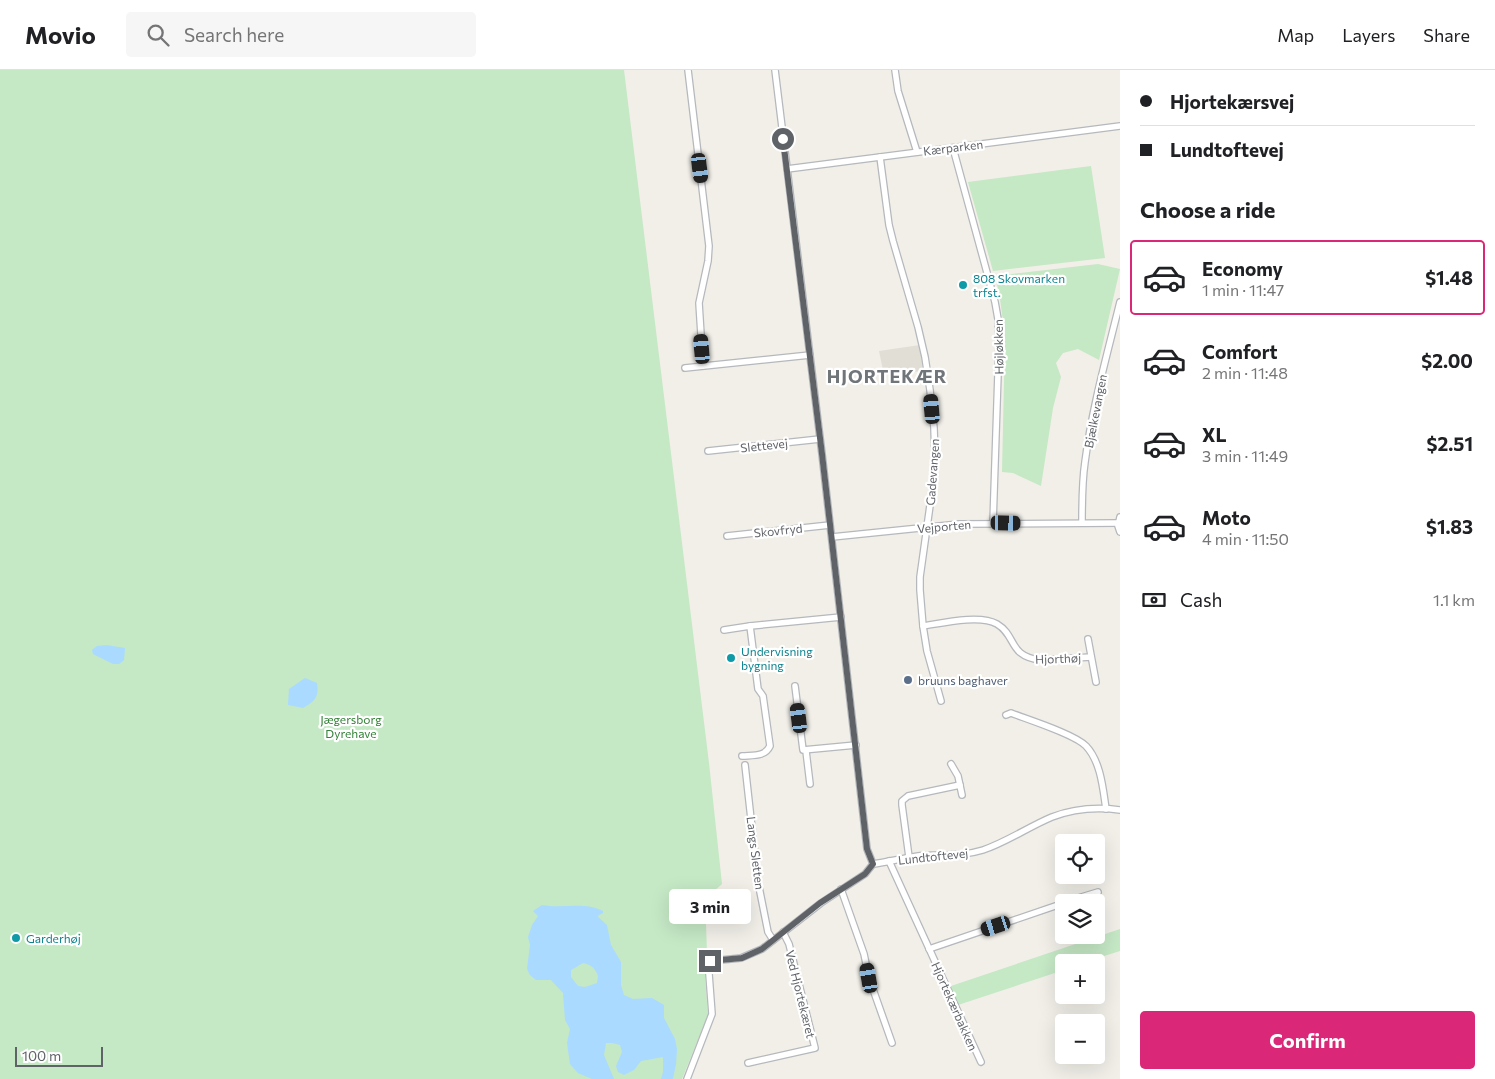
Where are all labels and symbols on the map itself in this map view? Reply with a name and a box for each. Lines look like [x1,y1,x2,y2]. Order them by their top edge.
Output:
route start [772,128,794,150]
street label: Kærparken [922,136,984,158]
car [690,152,709,184]
place label: 808 Skovmarken trfst. [973,271,1065,299]
marker: 808 Skovmarken trfst. [957,279,969,291]
street label: Højløkken [991,319,1005,375]
car [693,333,710,365]
district label: HJORTEKÆR [827,365,947,387]
street label: Bjælkevangen [1081,373,1109,449]
car [923,393,940,425]
street label: Slettevej [740,436,788,454]
street label: Gadevangen [923,438,941,506]
car [990,515,1021,531]
street label: Vejporten [917,517,971,535]
street label: Skovfryd [753,520,803,540]
place label: Undervisning bygning [741,644,813,672]
street label: Hjorthøj [1035,650,1081,666]
marker: Undervisning bygning [725,652,737,664]
place label: bruuns baghaver [918,673,1008,687]
marker: bruuns baghaver [902,674,914,686]
car [789,702,808,734]
park label: Jægersborg Dyrehave [320,712,382,740]
street label: Langs Sletten [745,816,767,890]
street label: Lundtoftevej [897,845,969,867]
callout: 3 min [669,888,751,924]
car [979,914,1012,938]
place label: Garderhøj [26,931,81,945]
marker: Garderhøj [10,932,22,944]
street label: Ved Hjortekæret [783,949,819,1040]
route end [699,950,721,972]
street label: Hjortekærbakken [929,959,981,1053]
car [859,962,878,994]
scale bar [15,1044,102,1067]

